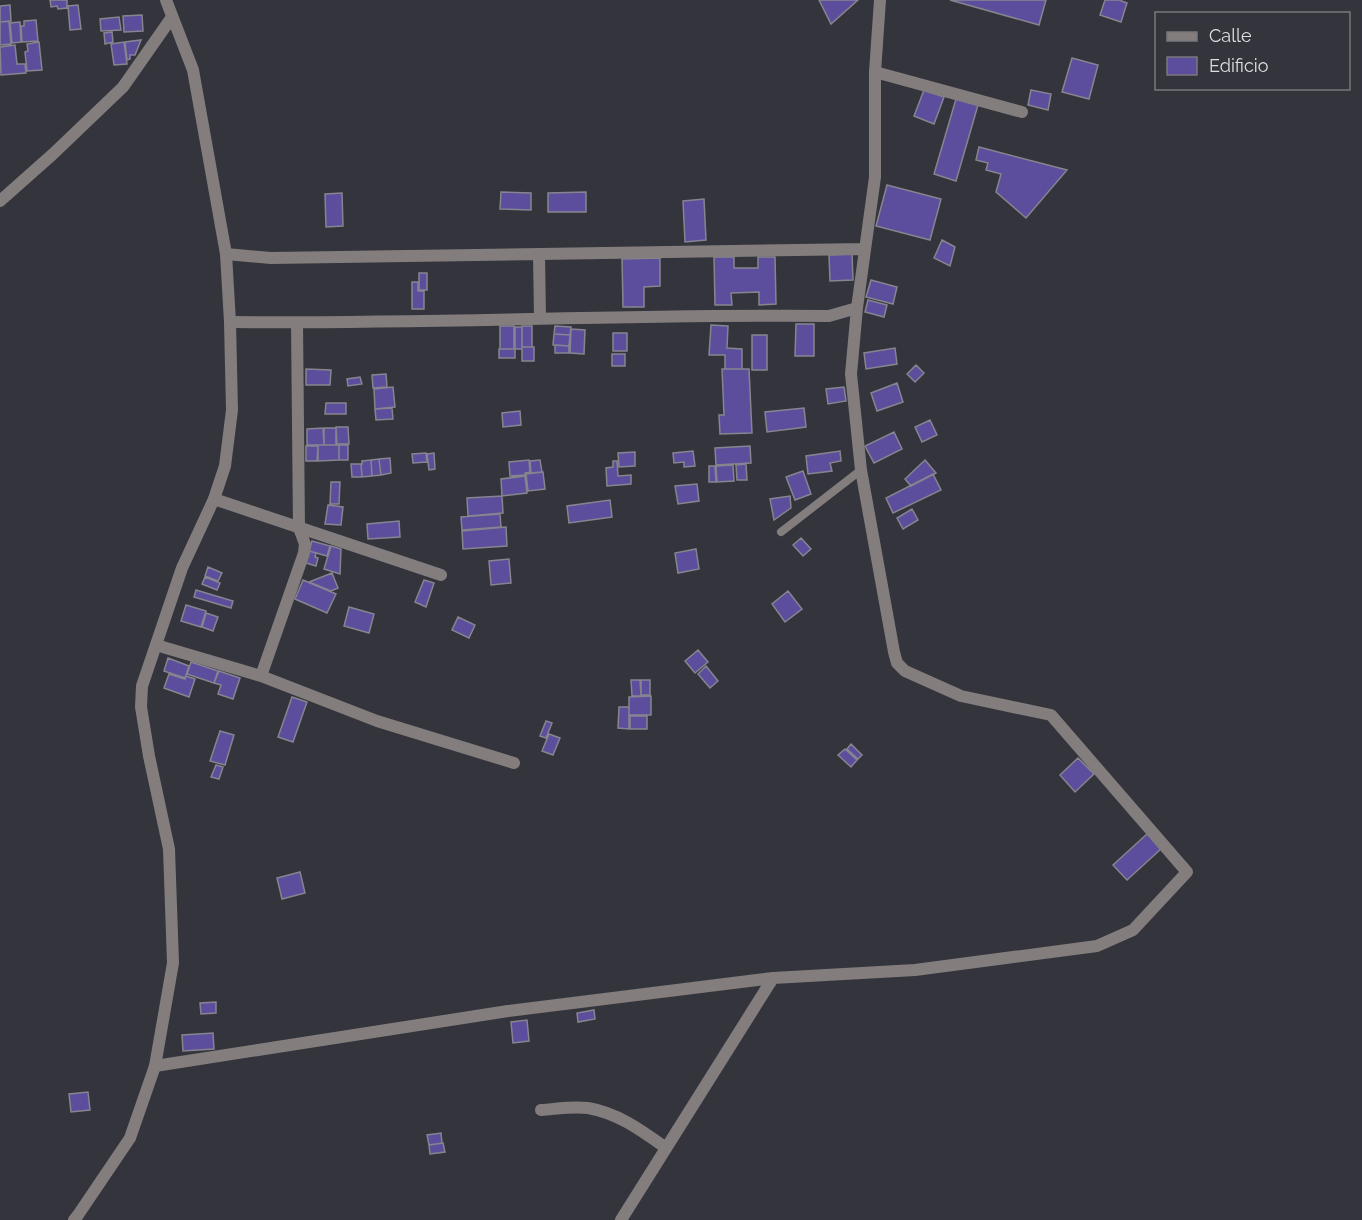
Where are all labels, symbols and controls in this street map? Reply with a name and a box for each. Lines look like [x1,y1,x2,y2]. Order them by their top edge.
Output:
legend [1155,12,1350,90]
text: Calle [1209,25,1252,46]
text: Edificio [1209,55,1269,76]

